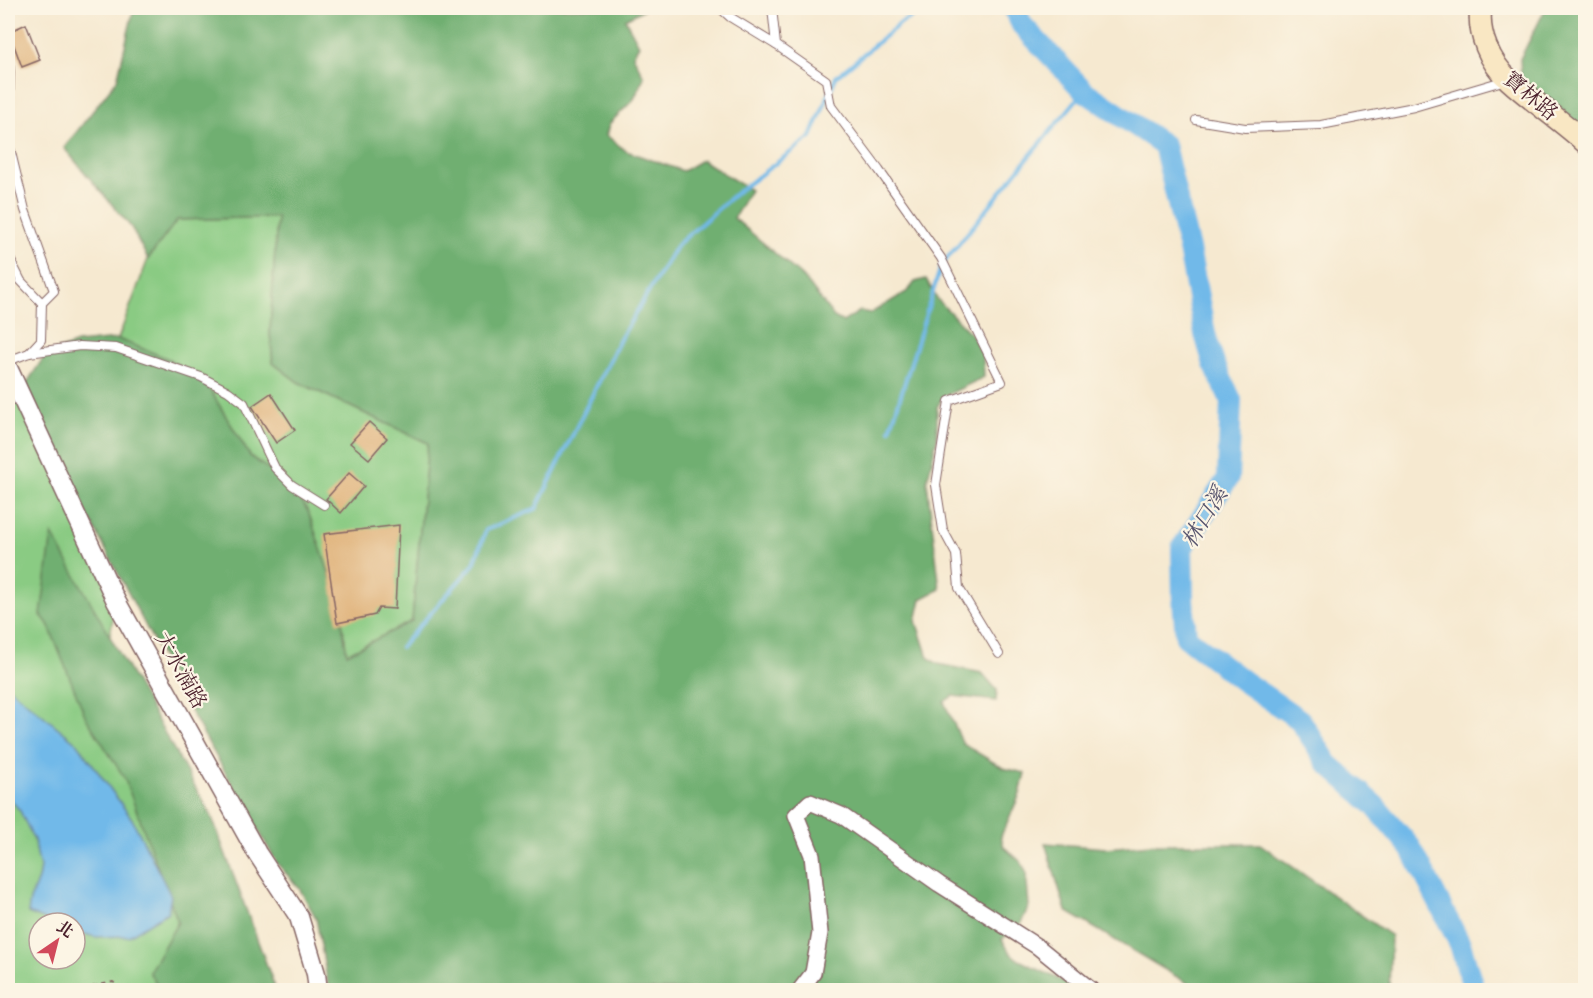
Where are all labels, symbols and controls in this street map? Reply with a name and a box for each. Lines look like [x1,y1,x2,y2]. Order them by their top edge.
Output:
street label: 寶林路 [1497,67,1563,128]
water label: 林口溪 [1177,481,1236,554]
street label: 大水湳路 [148,627,212,714]
north arrow [27,911,87,971]
text: 北 [52,918,77,943]

